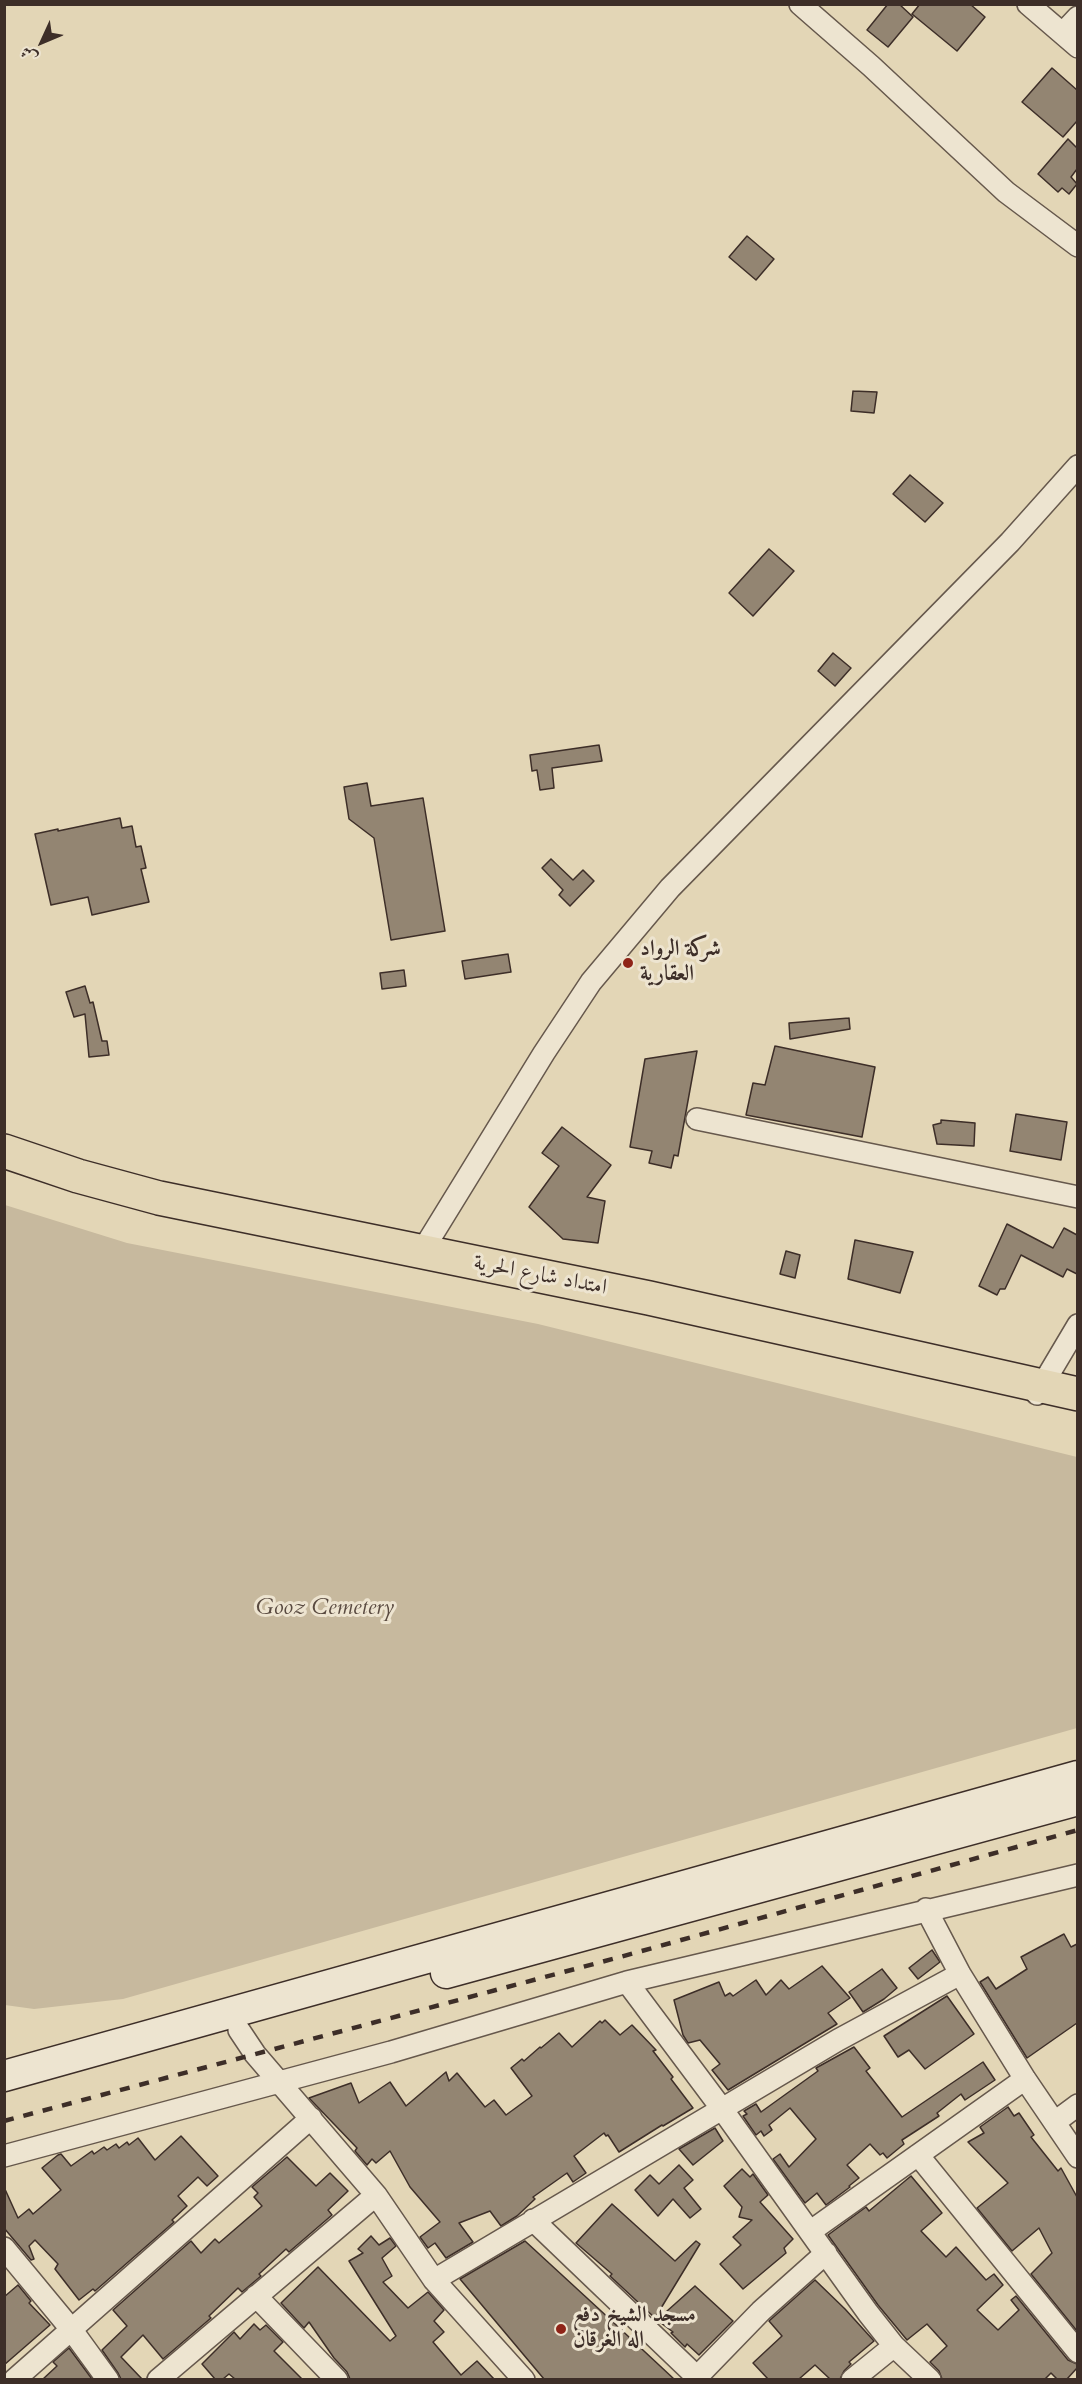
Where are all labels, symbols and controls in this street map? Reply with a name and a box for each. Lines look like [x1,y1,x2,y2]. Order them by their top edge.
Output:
north arrow [12,12,72,72]
text: ش [16,41,42,68]
place label: شركة الرواد العقارية [640,937,721,988]
marker: شركة الرواد العقارية [621,956,635,970]
street label: امتداد شارع الحرية [471,1250,609,1302]
park label: Gooz Cemetery [256,1596,394,1622]
place label: مسجد الشيخ دفع اله الغرقان [573,2303,696,2354]
marker: مسجد الشيخ دفع اله الغرقان [554,2322,568,2336]

